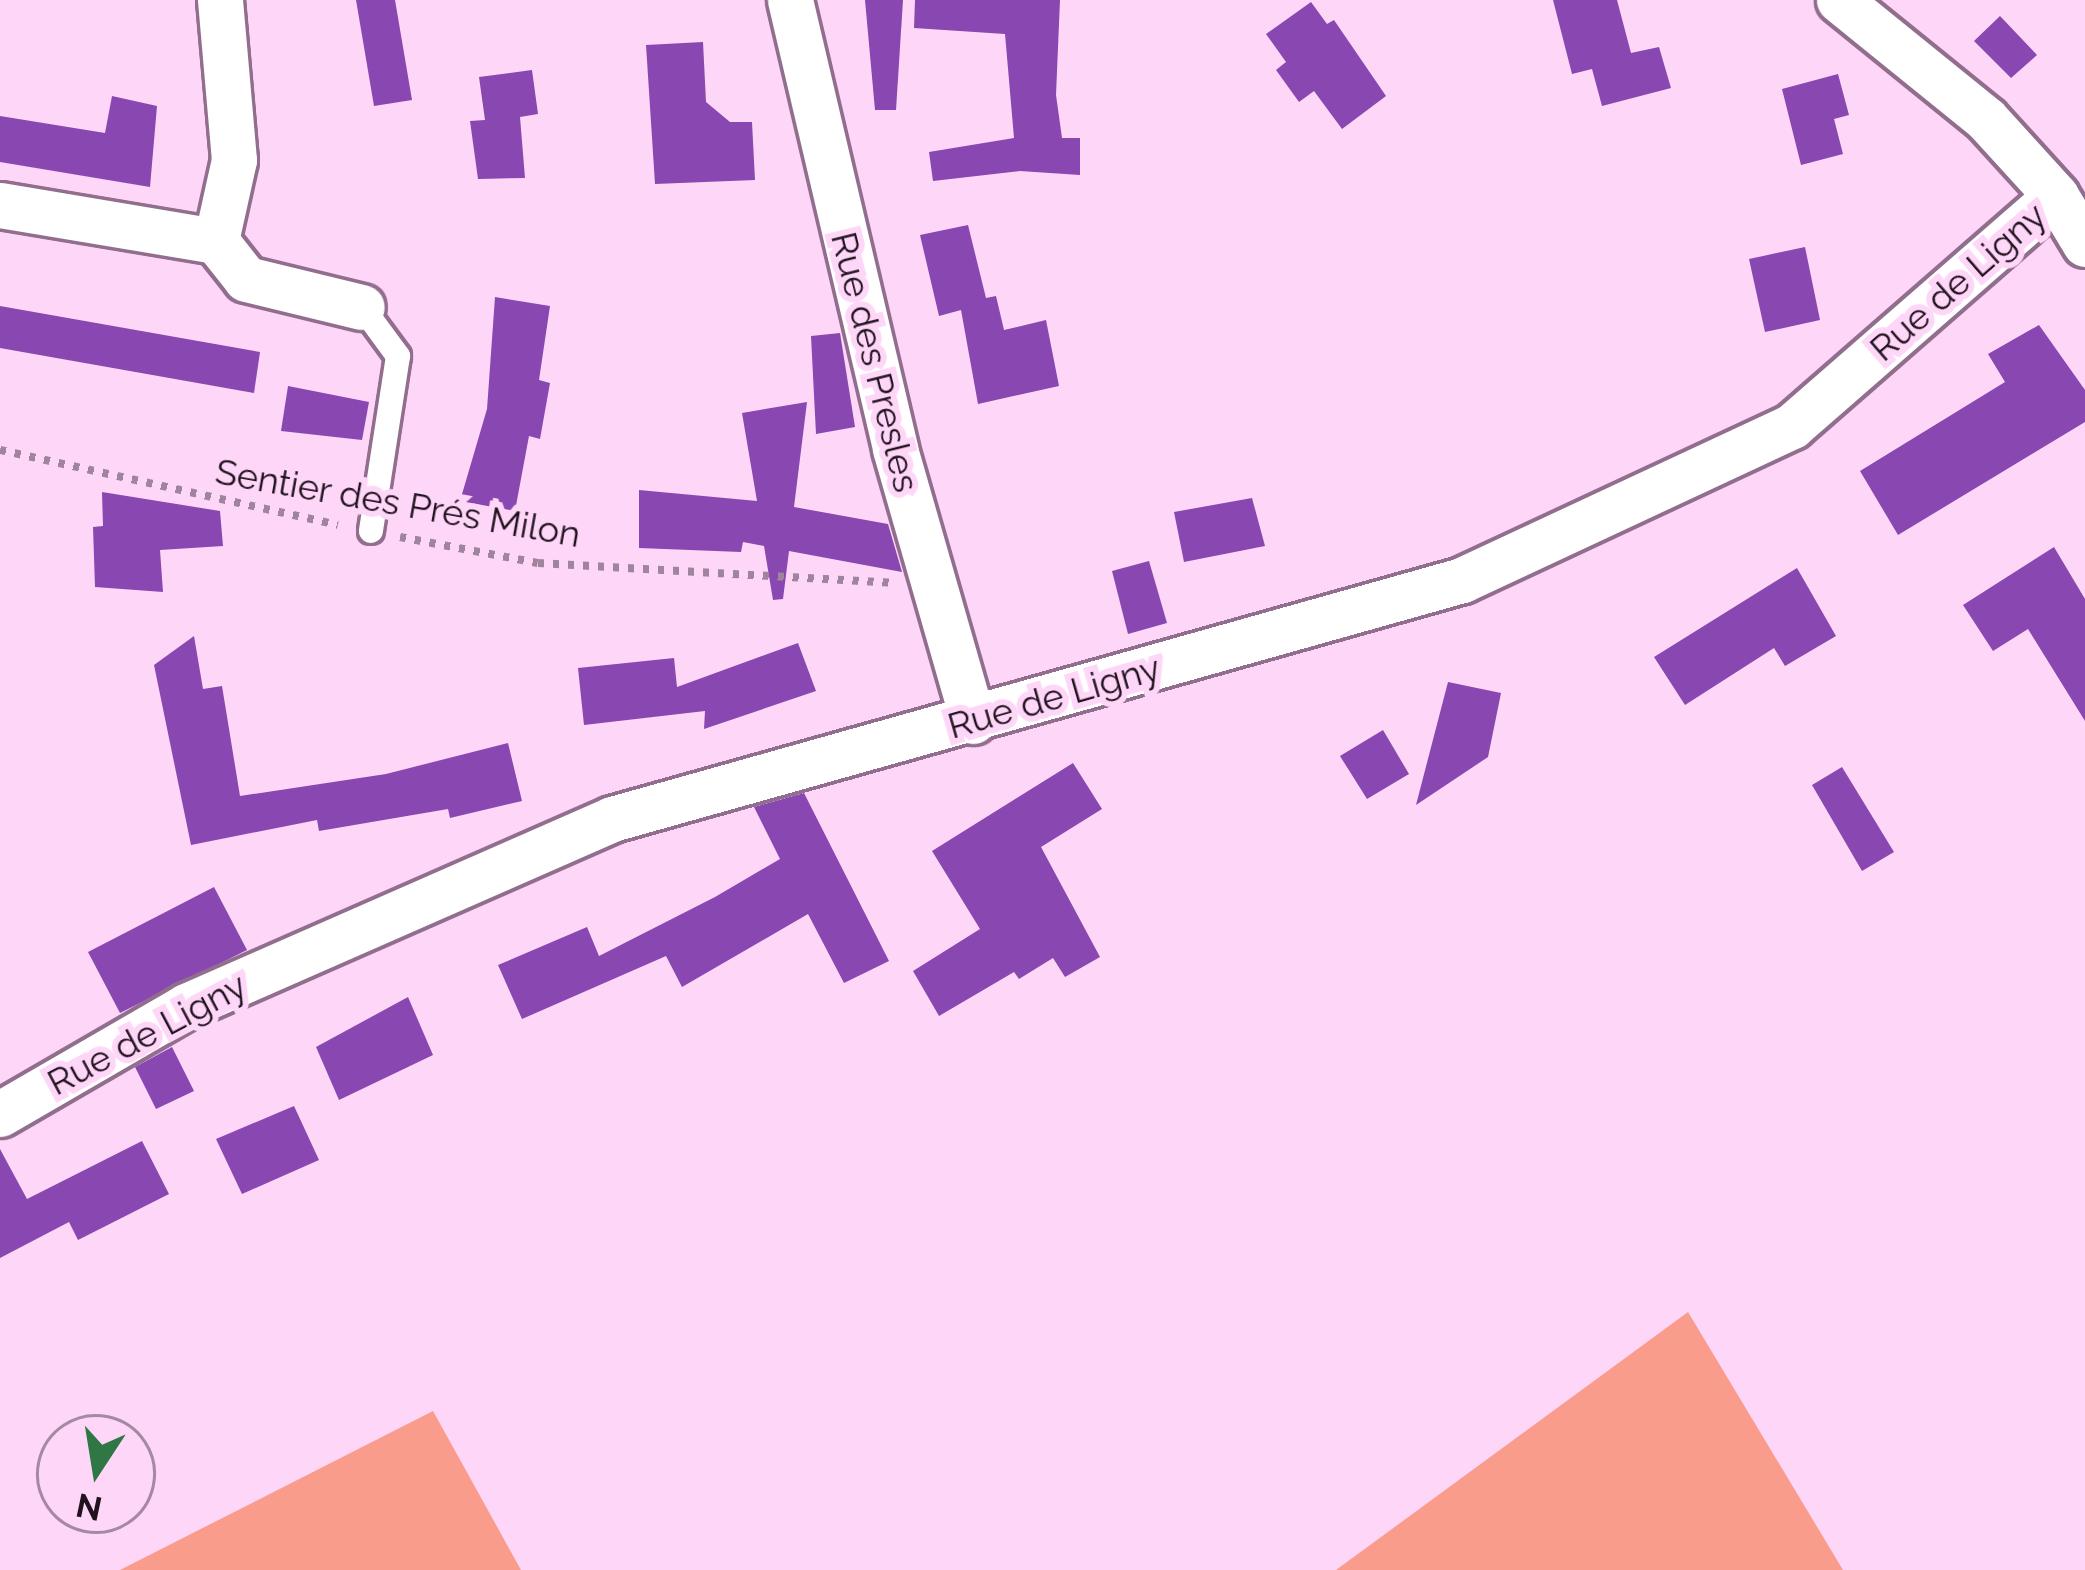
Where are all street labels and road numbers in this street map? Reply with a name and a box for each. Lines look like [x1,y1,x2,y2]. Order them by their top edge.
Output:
street label: Rue de Ligny [1861,194,2055,370]
street label: Rue des Presles [822,228,928,496]
street label: Sentier des Prés Milon [212,450,584,556]
street label: Rue de Ligny [943,646,1165,748]
street label: Rue de Ligny [40,964,254,1104]

